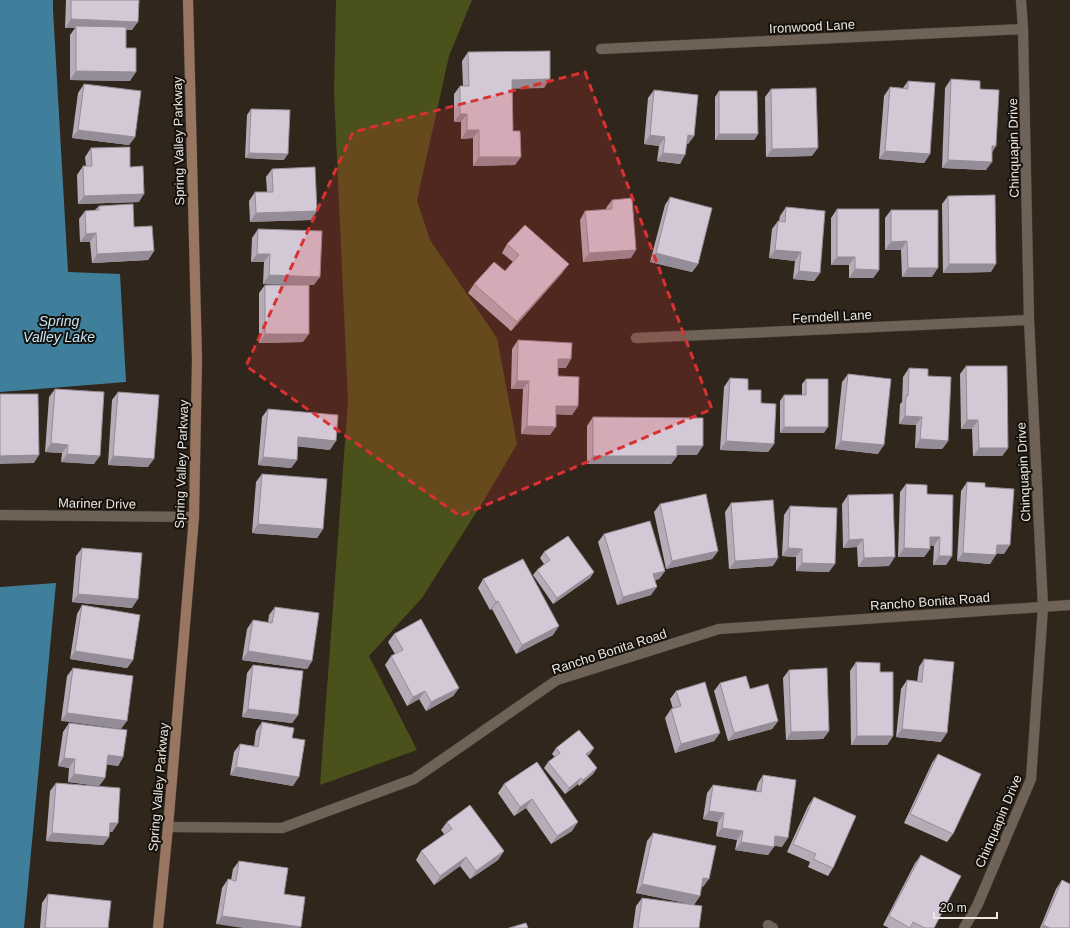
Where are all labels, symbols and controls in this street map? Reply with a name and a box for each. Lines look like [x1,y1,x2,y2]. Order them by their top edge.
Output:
street label: Ironwood Lane [769,17,855,36]
street label: Spring Valley Parkway [170,76,187,206]
street label: Chinquapin Drive [1005,98,1022,198]
street label: Ferndell Lane [792,307,872,326]
water label: Spring Valley Lake [23,313,95,345]
street label: Spring Valley Parkway [172,399,191,529]
street label: Chinquapin Drive [1013,422,1034,522]
street label: Mariner Drive [58,495,136,512]
street label: Rancho Bonita Road [870,590,990,613]
street label: Rancho Bonita Road [550,626,669,677]
street label: Spring Valley Parkway [145,722,172,852]
street label: Chinquapin Drive [972,772,1025,870]
scale bar [934,894,997,920]
text: 20 m [940,901,967,915]

